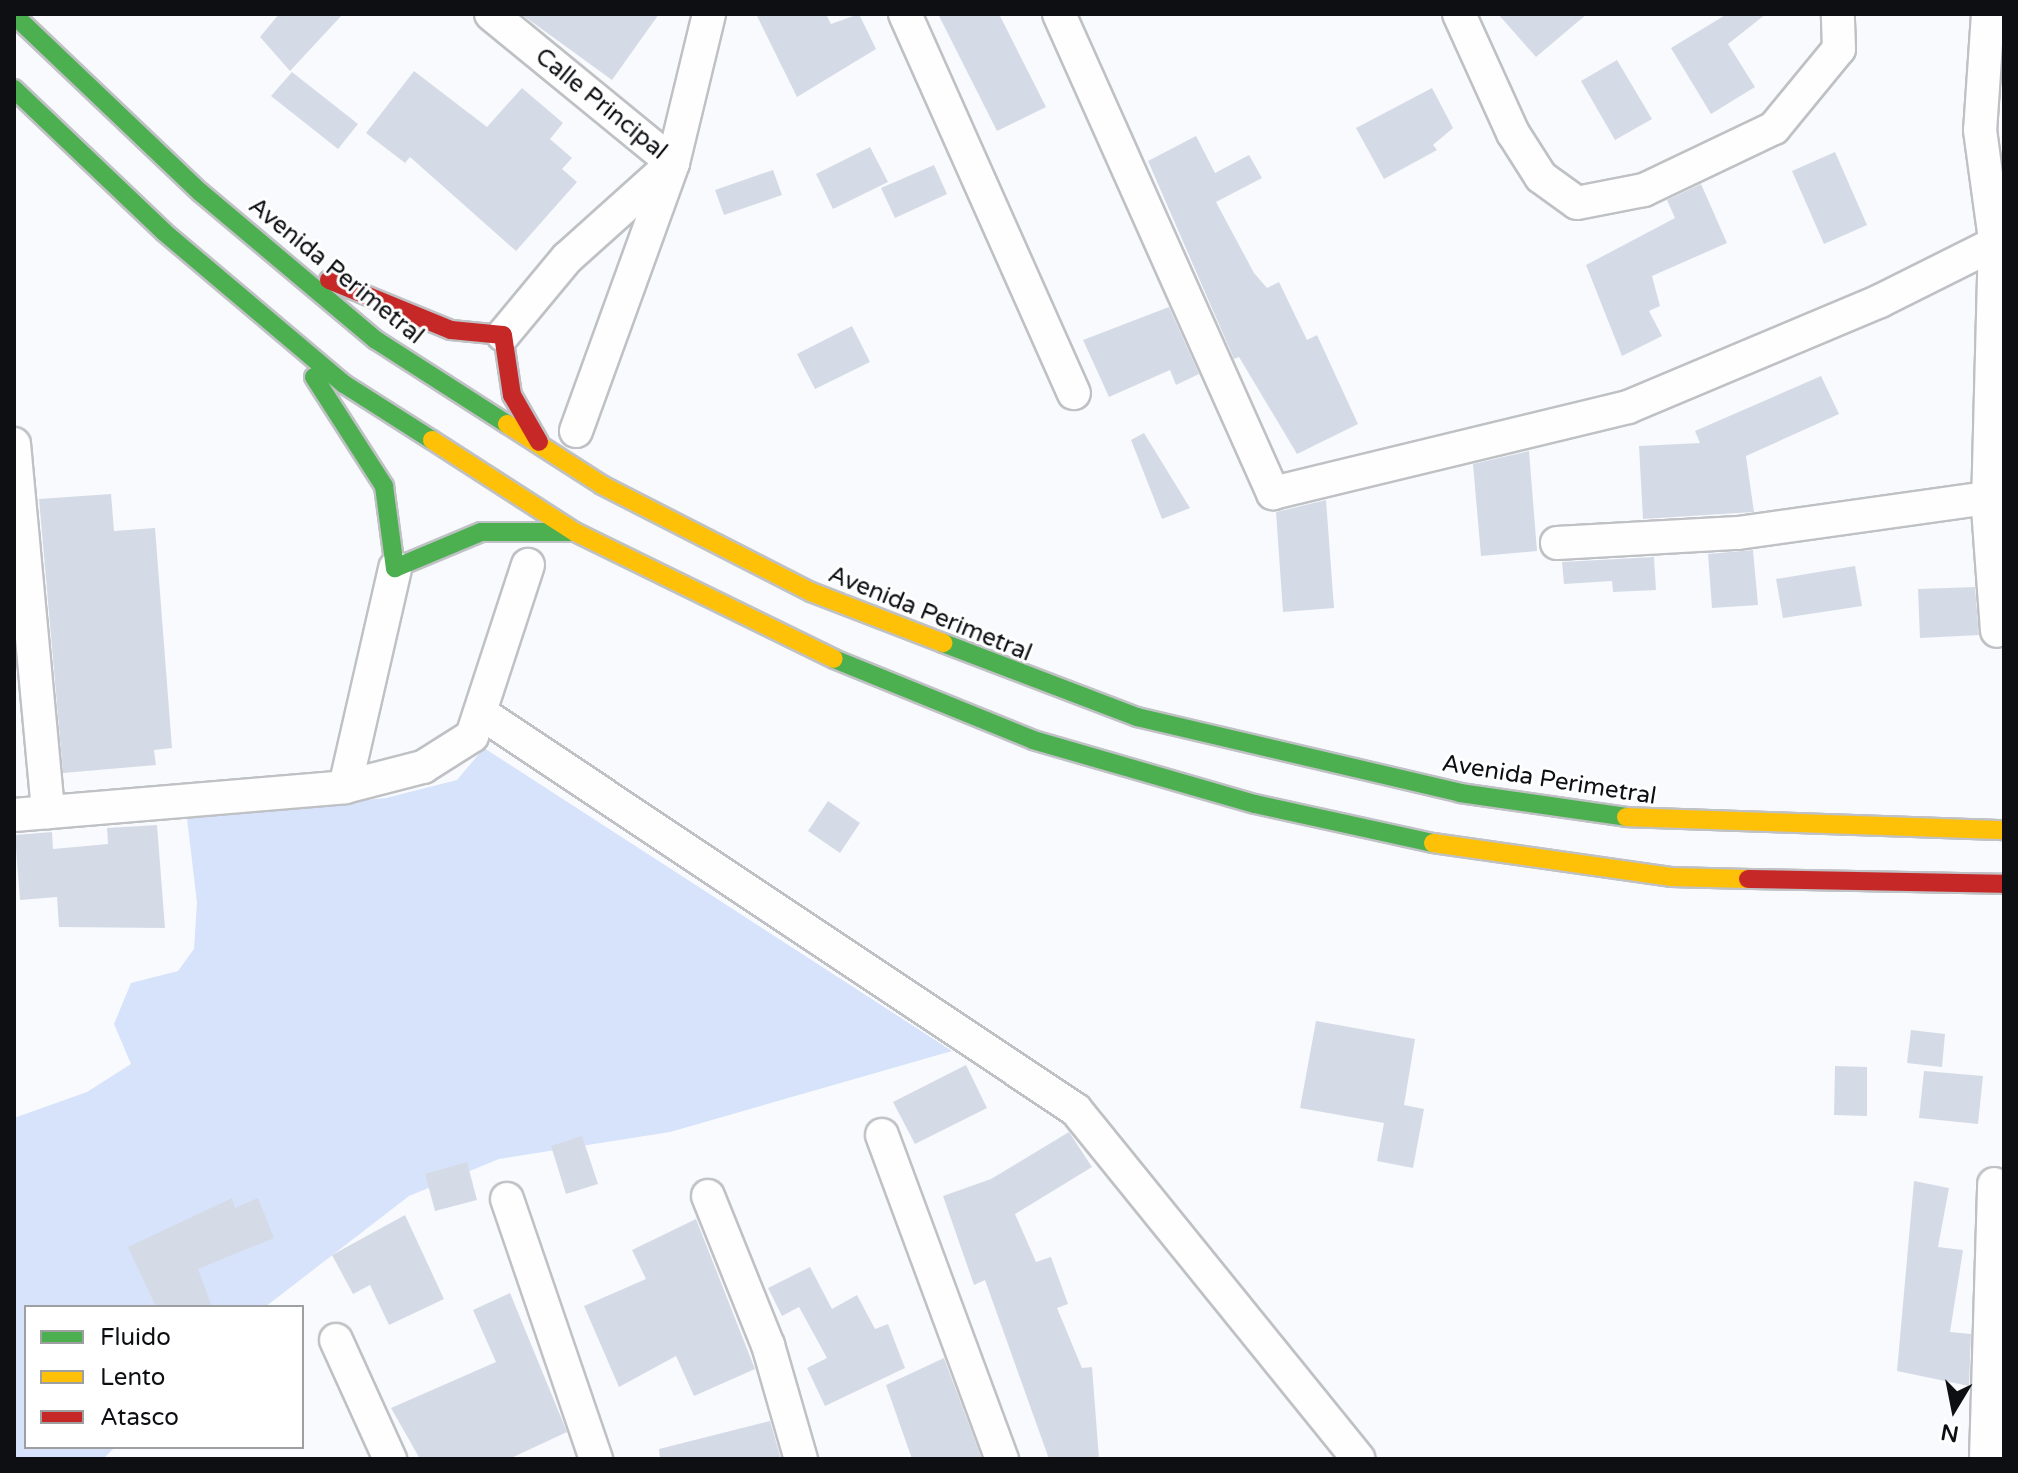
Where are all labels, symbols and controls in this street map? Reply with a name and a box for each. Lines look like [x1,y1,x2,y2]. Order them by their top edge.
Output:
street label: Calle Principal [529,42,673,166]
street label: Avenida Perimetral [243,192,429,350]
street label: Avenida Perimetral [824,560,1036,668]
street label: Avenida Perimetral [1440,749,1658,811]
legend [24,1305,304,1449]
text: Fluido [100,1323,171,1352]
text: Lento [100,1363,165,1392]
north arrow [1914,1369,1994,1449]
text: Atasco [100,1403,179,1432]
text: N [1939,1418,1961,1447]

